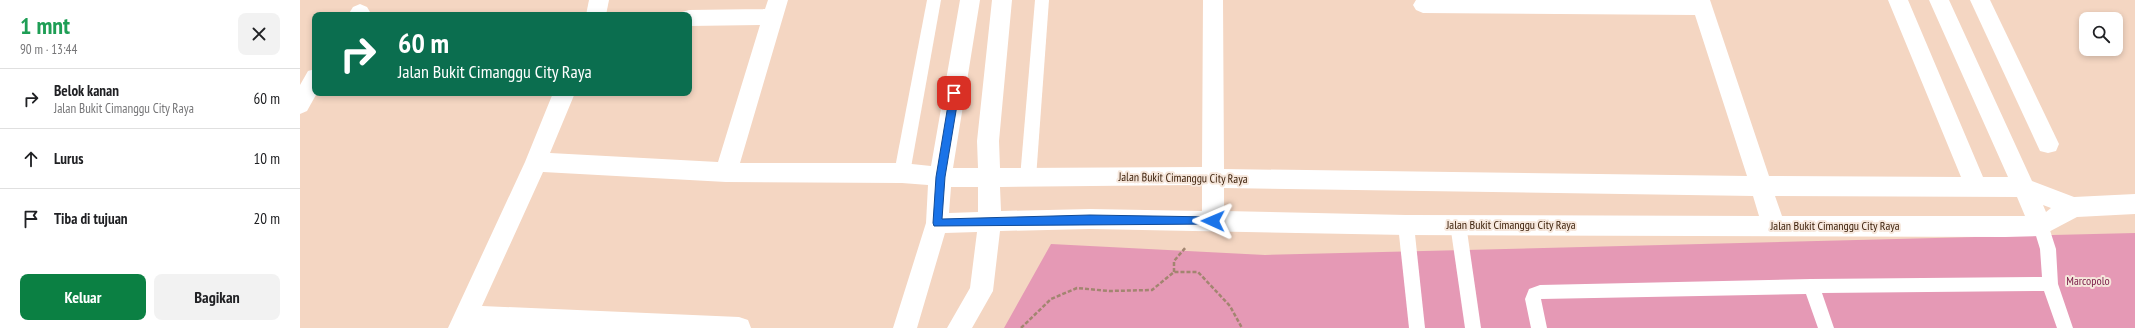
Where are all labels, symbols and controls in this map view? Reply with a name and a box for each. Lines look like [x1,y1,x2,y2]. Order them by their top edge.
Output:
text: 1 mnt [20,10,70,41]
map controls [2079,12,2123,56]
button: search [2079,12,2123,56]
button: close [238,13,280,55]
text: 60 m [398,24,449,61]
icon: right [332,28,384,80]
text: 90 m · 13:44 [20,41,77,58]
text: Jalan Bukit Cimanggu City Raya [398,60,592,83]
pin [937,76,971,110]
text: Belok kanan [54,81,119,100]
icon: arrive [943,82,965,104]
icon: right [20,88,42,110]
text: 60 m [254,89,280,108]
text: Jalan Bukit Cimanggu City Raya [54,100,194,117]
icon: ahead [20,148,42,170]
text: Lurus [54,149,83,168]
text: 10 m [254,149,280,168]
street label: Jalan Bukit Cimanggu City Raya [1117,169,1248,186]
position arrow [1192,200,1234,242]
icon: arrive [20,208,42,230]
text: Tiba di tujuan [54,209,128,228]
text: 20 m [254,209,280,228]
street label: Jalan Bukit Cimanggu City Raya [1445,217,1576,232]
street label: Jalan Bukit Cimanggu City Raya [1769,218,1900,233]
park label: Marcopolo [2066,273,2110,288]
button: Keluar [20,274,146,320]
button: Bagikan [154,274,280,320]

